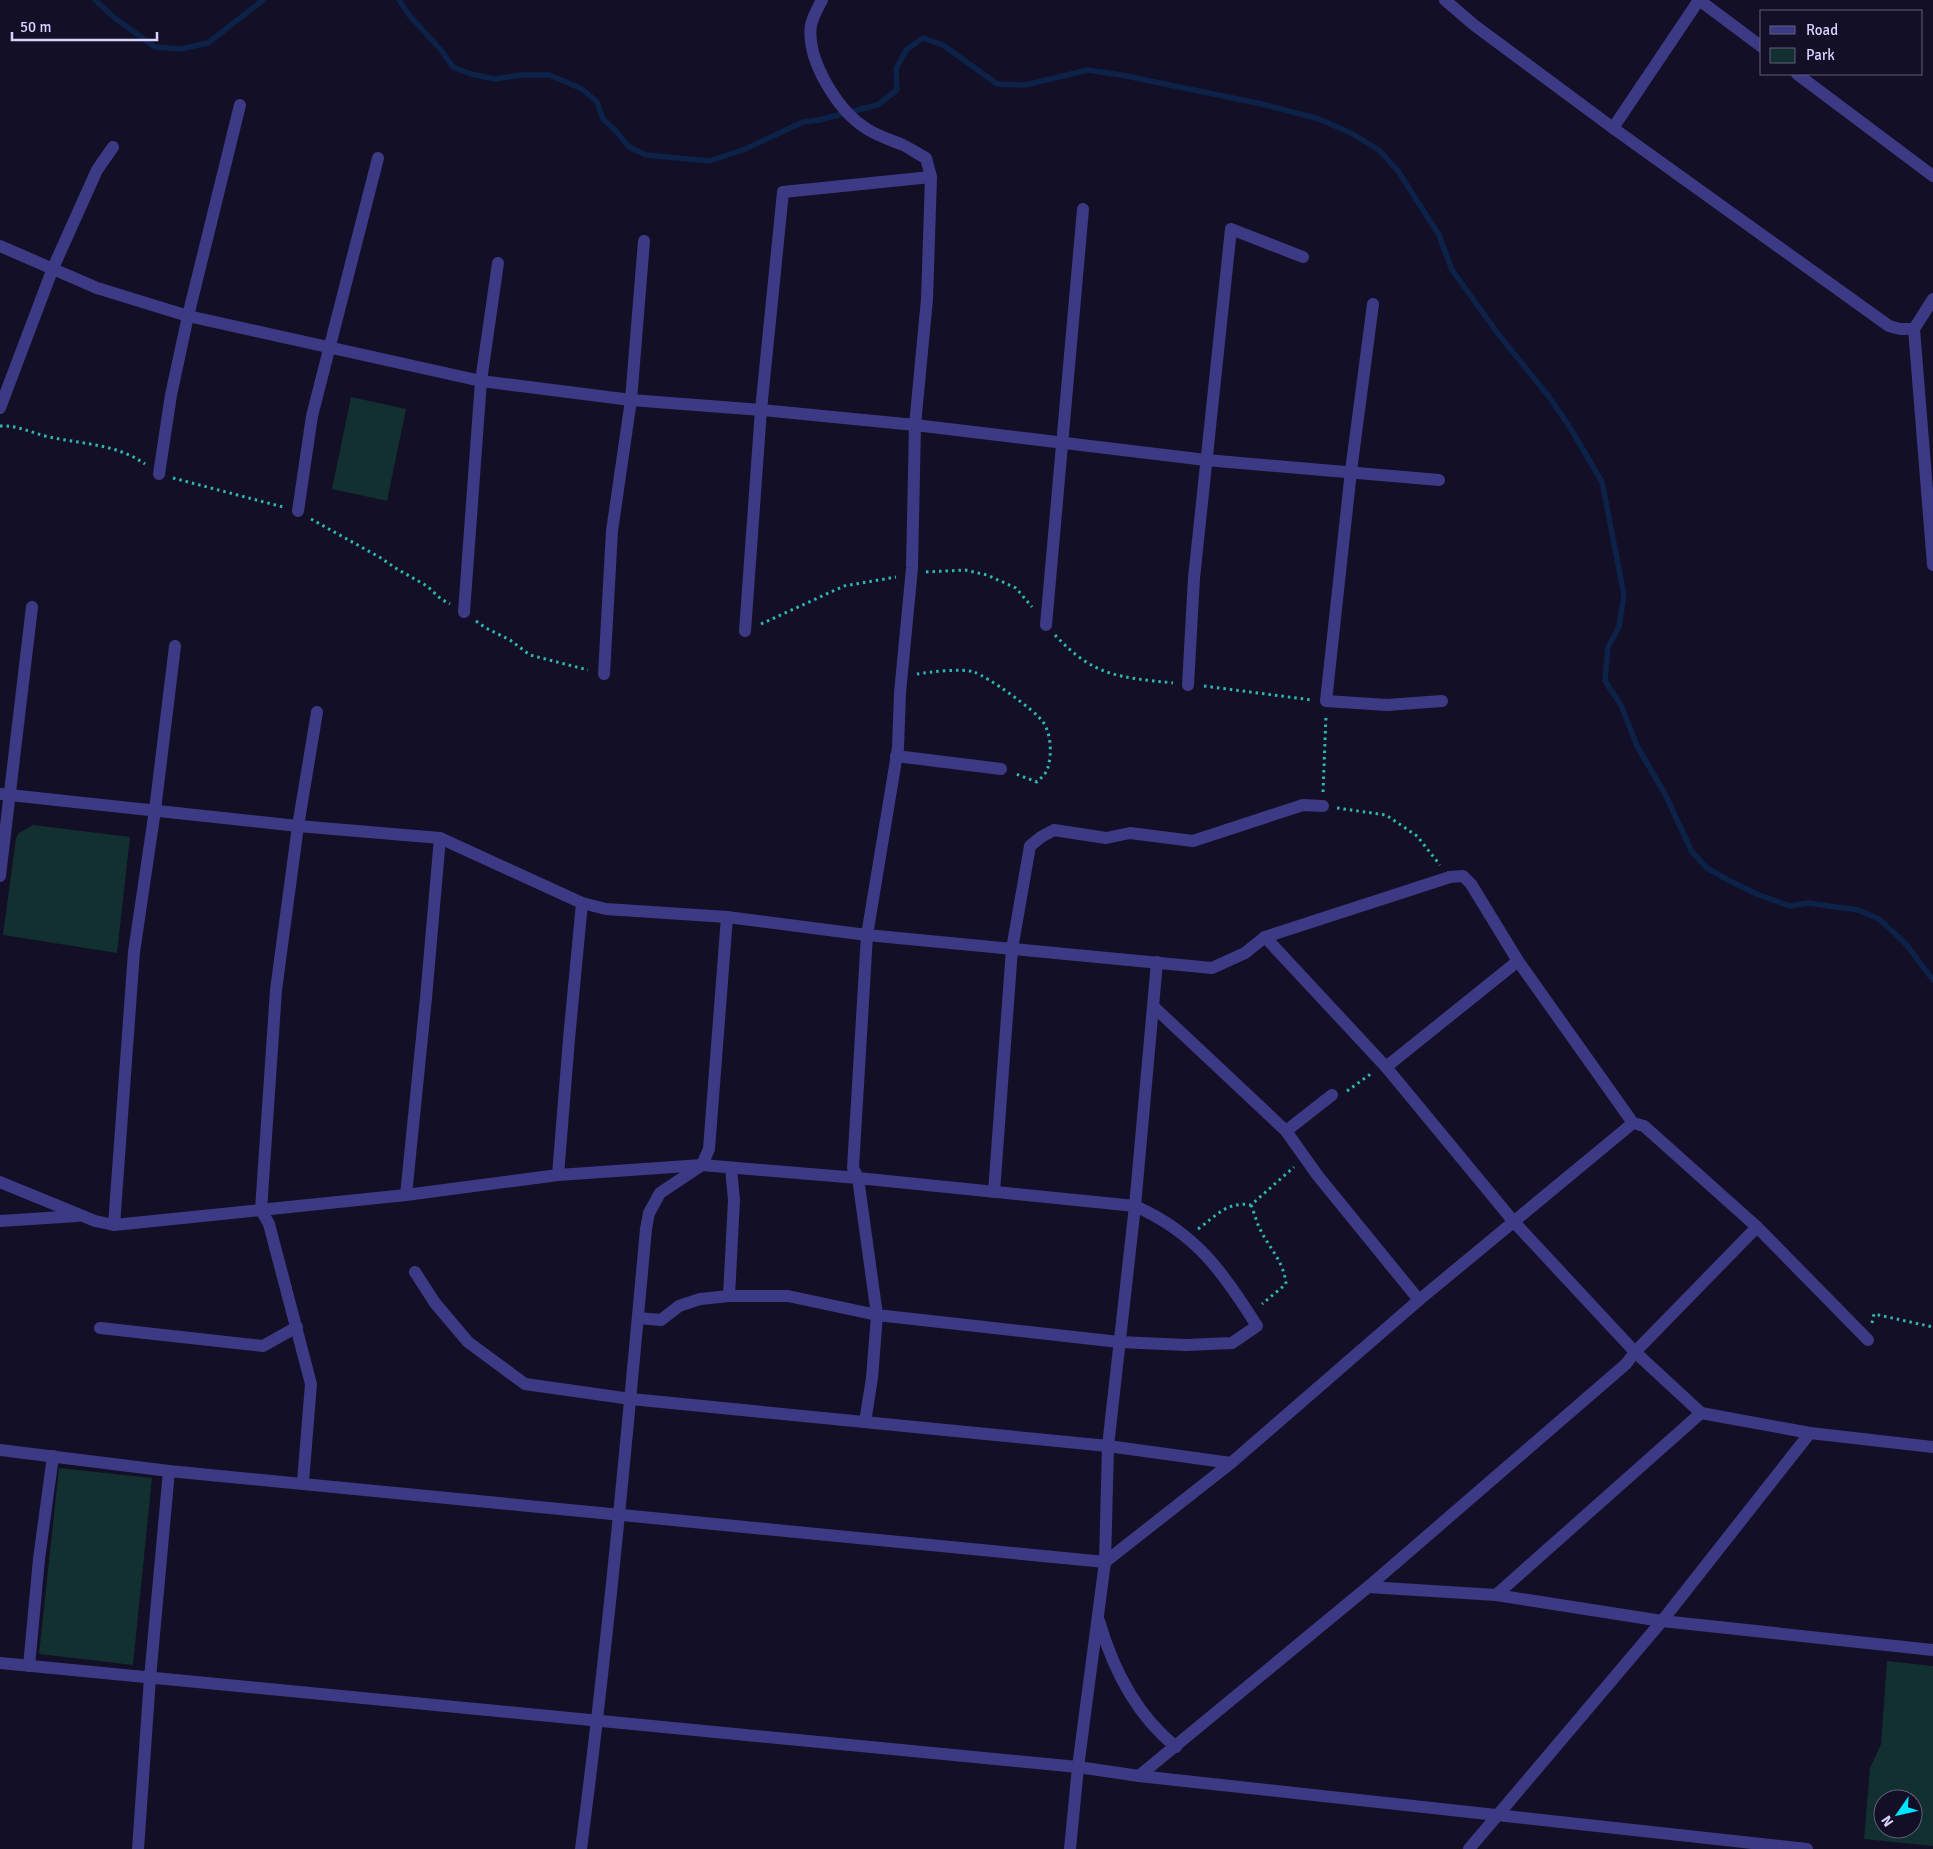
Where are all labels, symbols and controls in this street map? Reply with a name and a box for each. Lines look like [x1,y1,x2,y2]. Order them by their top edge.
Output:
scale bar [12,10,158,42]
legend [1760,10,1923,75]
text: 50 m [20,18,51,36]
text: Road [1806,21,1838,39]
text: Park [1806,46,1835,64]
north arrow [1873,1789,1923,1839]
text: N [1878,1812,1897,1830]

